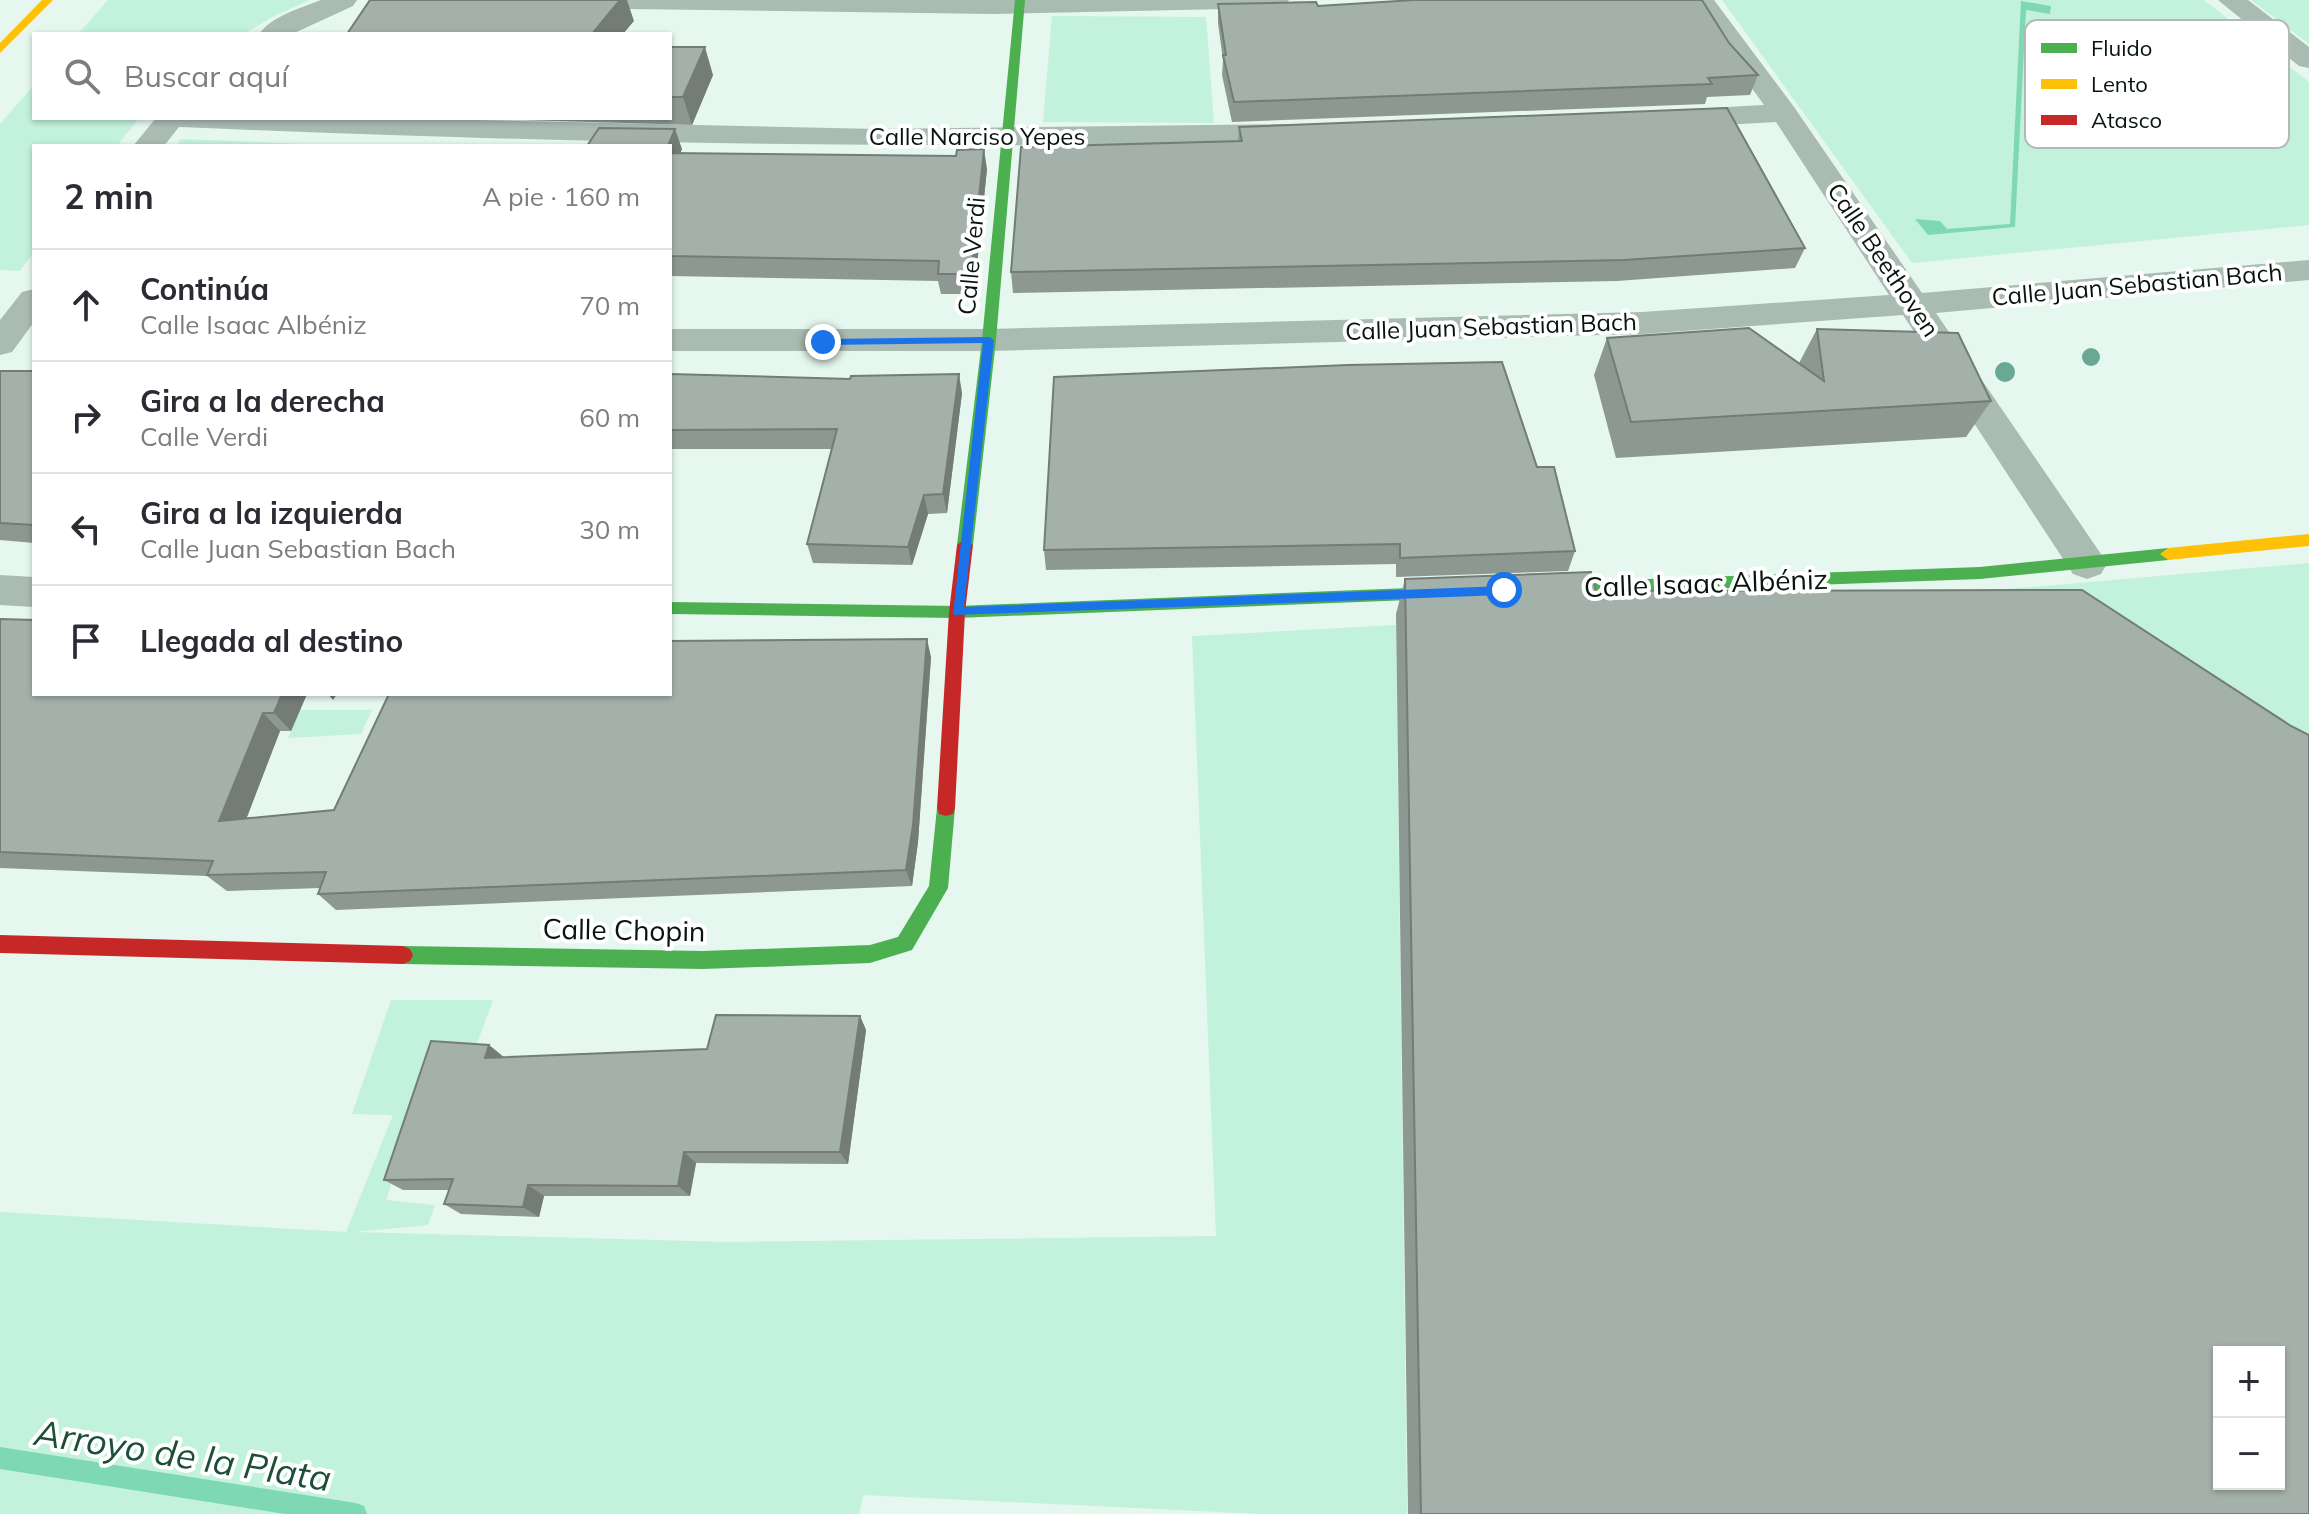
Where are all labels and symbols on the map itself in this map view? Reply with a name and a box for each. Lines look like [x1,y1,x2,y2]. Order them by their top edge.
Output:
legend [2025,20,2289,148]
text: Fluido [2091,34,2152,62]
text: Lento [2091,70,2148,98]
text: Atasco [2091,106,2162,134]
street label: Calle Narciso Yepes [869,121,1085,151]
street label: Calle Beethoven [1821,177,1946,342]
street label: Calle Verdi [951,196,991,316]
street label: Calle Juan Sebastian Bach [1990,256,2284,312]
street label: Calle Juan Sebastian Bach [1345,306,1637,346]
route end [805,324,841,360]
street label: Calle Isaac Albéniz [1583,561,1829,604]
route start [1486,572,1522,608]
street label: Calle Chopin [542,911,706,948]
water label: Arroyo de la Plata [31,1409,334,1500]

